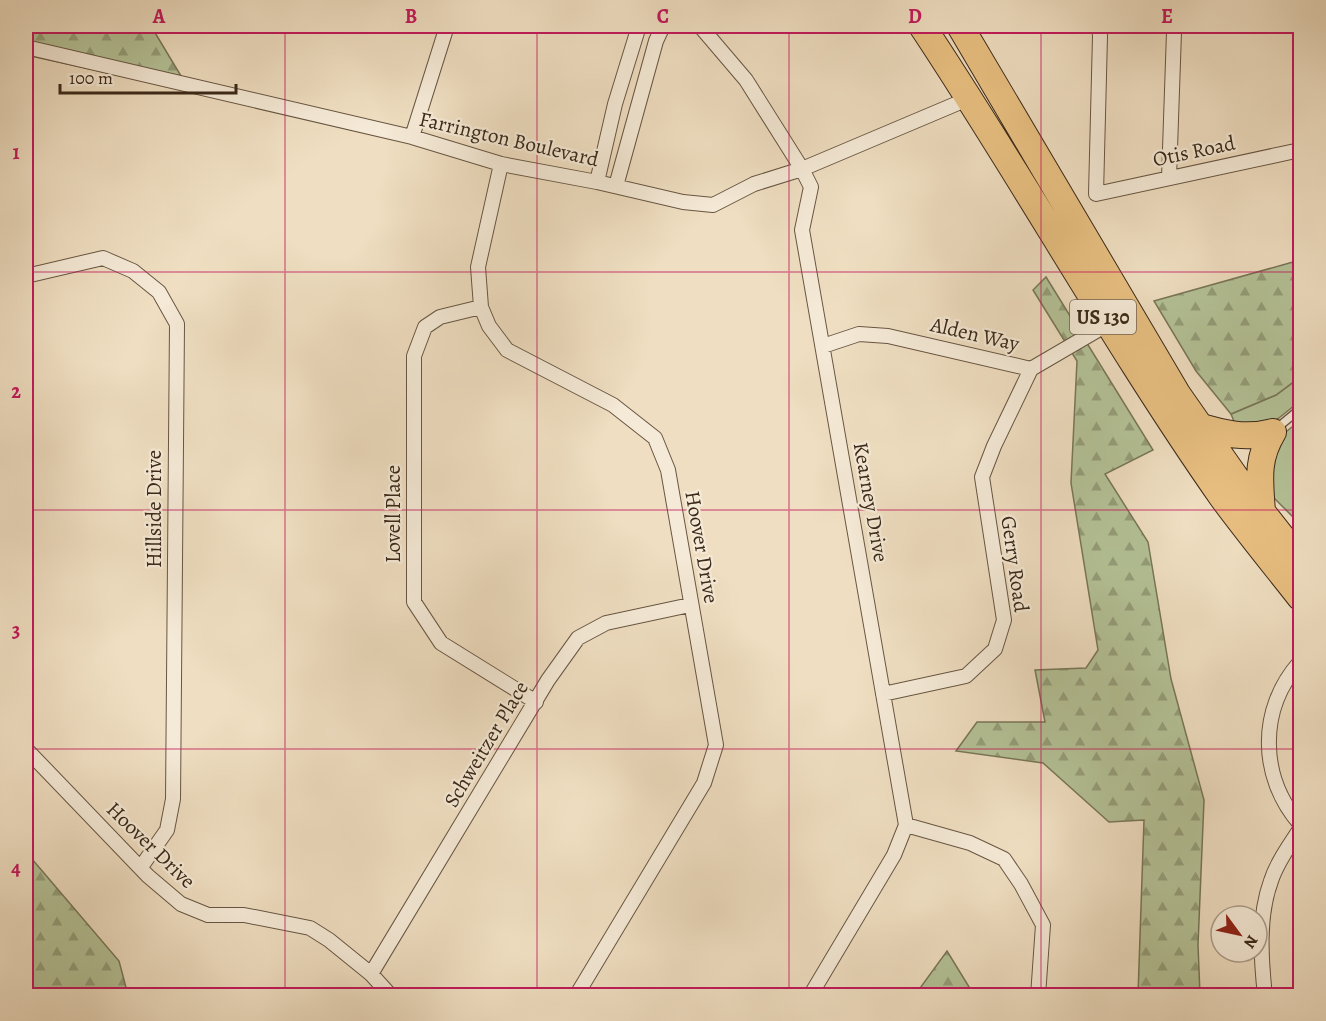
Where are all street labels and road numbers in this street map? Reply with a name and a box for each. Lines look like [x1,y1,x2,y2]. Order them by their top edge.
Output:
street label: Farrington Boulevard [417,105,602,173]
street label: Otis Road [1150,128,1239,173]
road number: US 130 [1070,300,1136,334]
street label: Alden Way [927,310,1023,358]
street label: Kearney Drive [847,440,895,564]
street label: Hillside Drive [140,450,168,568]
street label: Lovell Place [379,465,407,563]
street label: Hoover Drive [678,489,726,605]
street label: Gerry Road [994,514,1036,615]
street label: Schweitzer Place [437,676,535,812]
street label: Hoover Drive [100,795,202,895]

